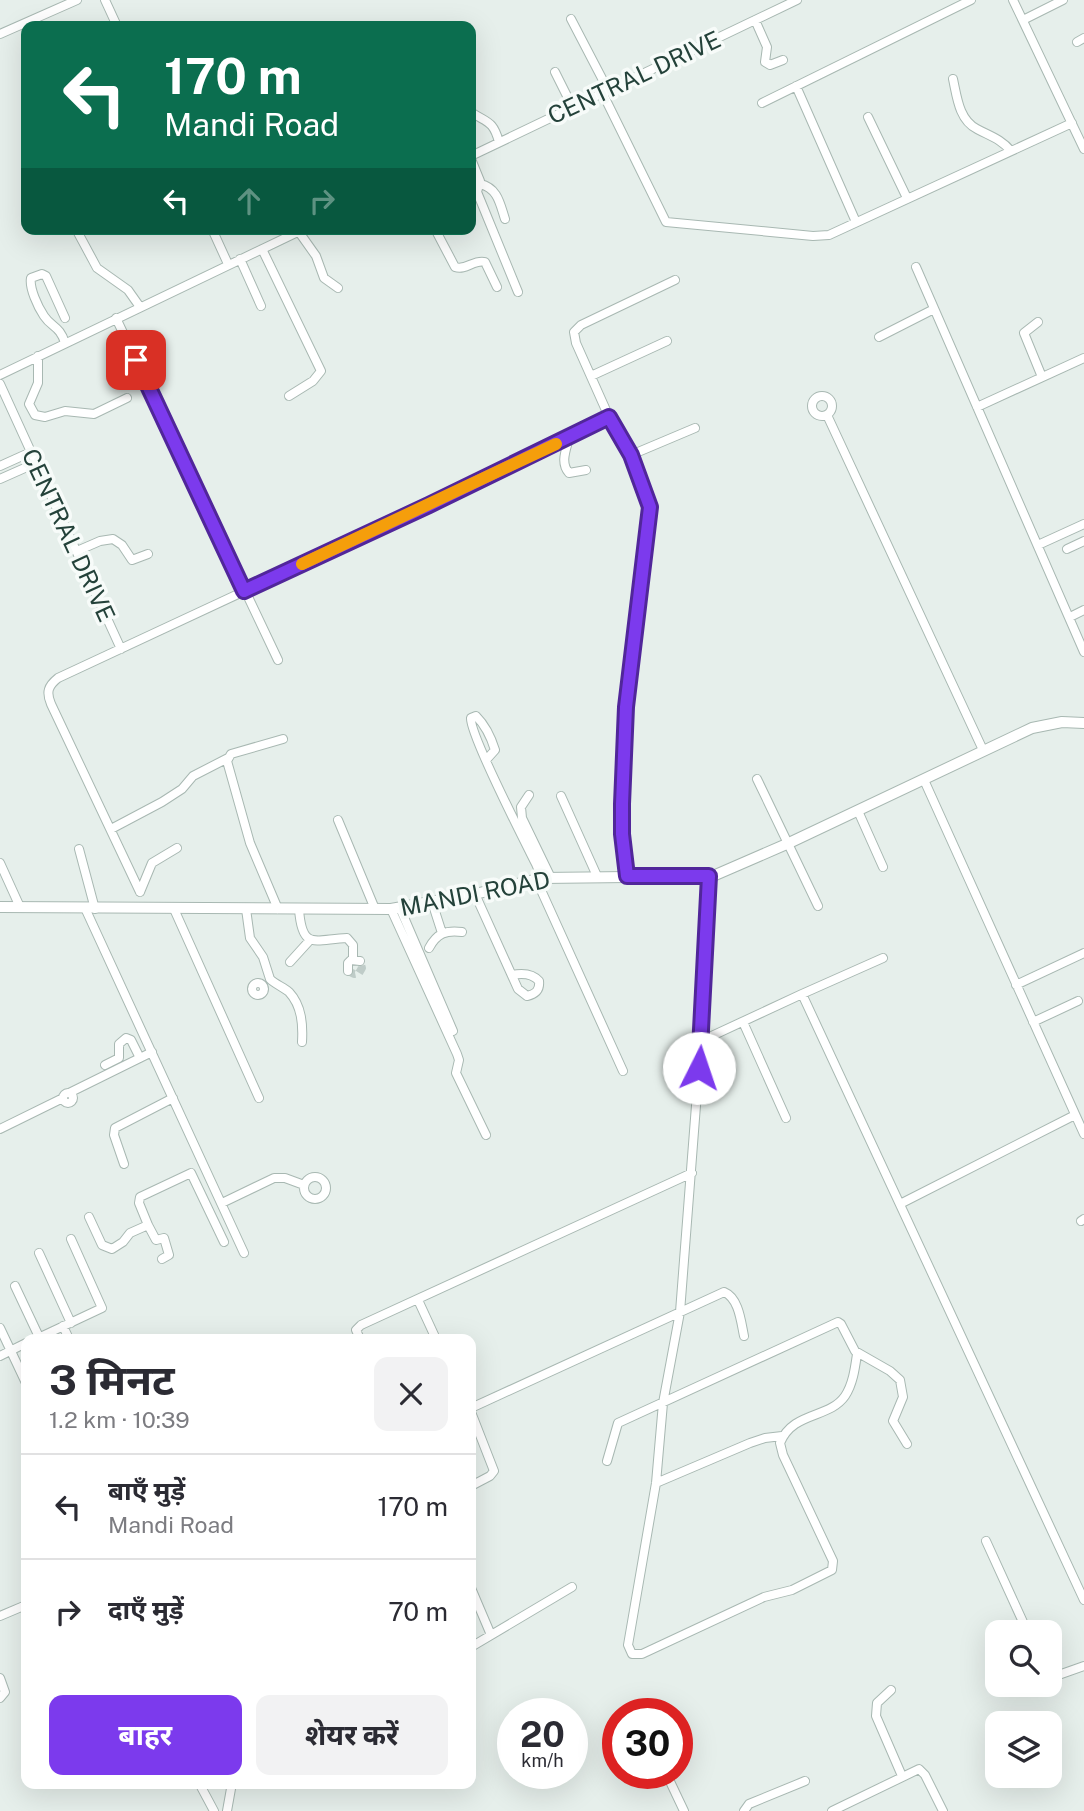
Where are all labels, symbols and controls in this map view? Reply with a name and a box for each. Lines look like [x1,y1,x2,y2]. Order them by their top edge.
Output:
street label: CENTRAL DRIVE [543,25,725,129]
text: 170 m [164,47,302,105]
icon: left [49,49,140,140]
text: Mandi Road [164,106,339,143]
icon: left [157,182,195,220]
icon: ahead [230,182,268,220]
icon: right [303,182,341,220]
pin [106,330,166,390]
icon: arrive [117,341,155,379]
street label: CENTRAL DRIVE [17,444,121,626]
street label: MANDI ROAD [398,865,552,921]
position arrow [662,1031,736,1105]
text: 3 मिनट [49,1355,175,1404]
button: close [374,1357,448,1431]
text: 1.2 km · 10:39 [49,1406,190,1433]
text: बाएँ मुड़ें [108,1475,185,1506]
icon: left [49,1488,87,1526]
text: 170 m [378,1491,448,1522]
text: Mandi Road [108,1511,234,1538]
icon: right [49,1593,87,1631]
text: दाएँ मुड़ें [108,1594,184,1625]
text: 70 m [388,1596,448,1627]
map controls [985,1620,1062,1788]
button: search [985,1620,1062,1697]
button: बाहर [49,1695,242,1775]
button: शेयर करें [256,1695,448,1775]
speed limit sign: 30 [602,1698,693,1789]
button: layers [985,1711,1062,1788]
text: 20 [520,1714,565,1755]
text: km/h [521,1750,564,1771]

